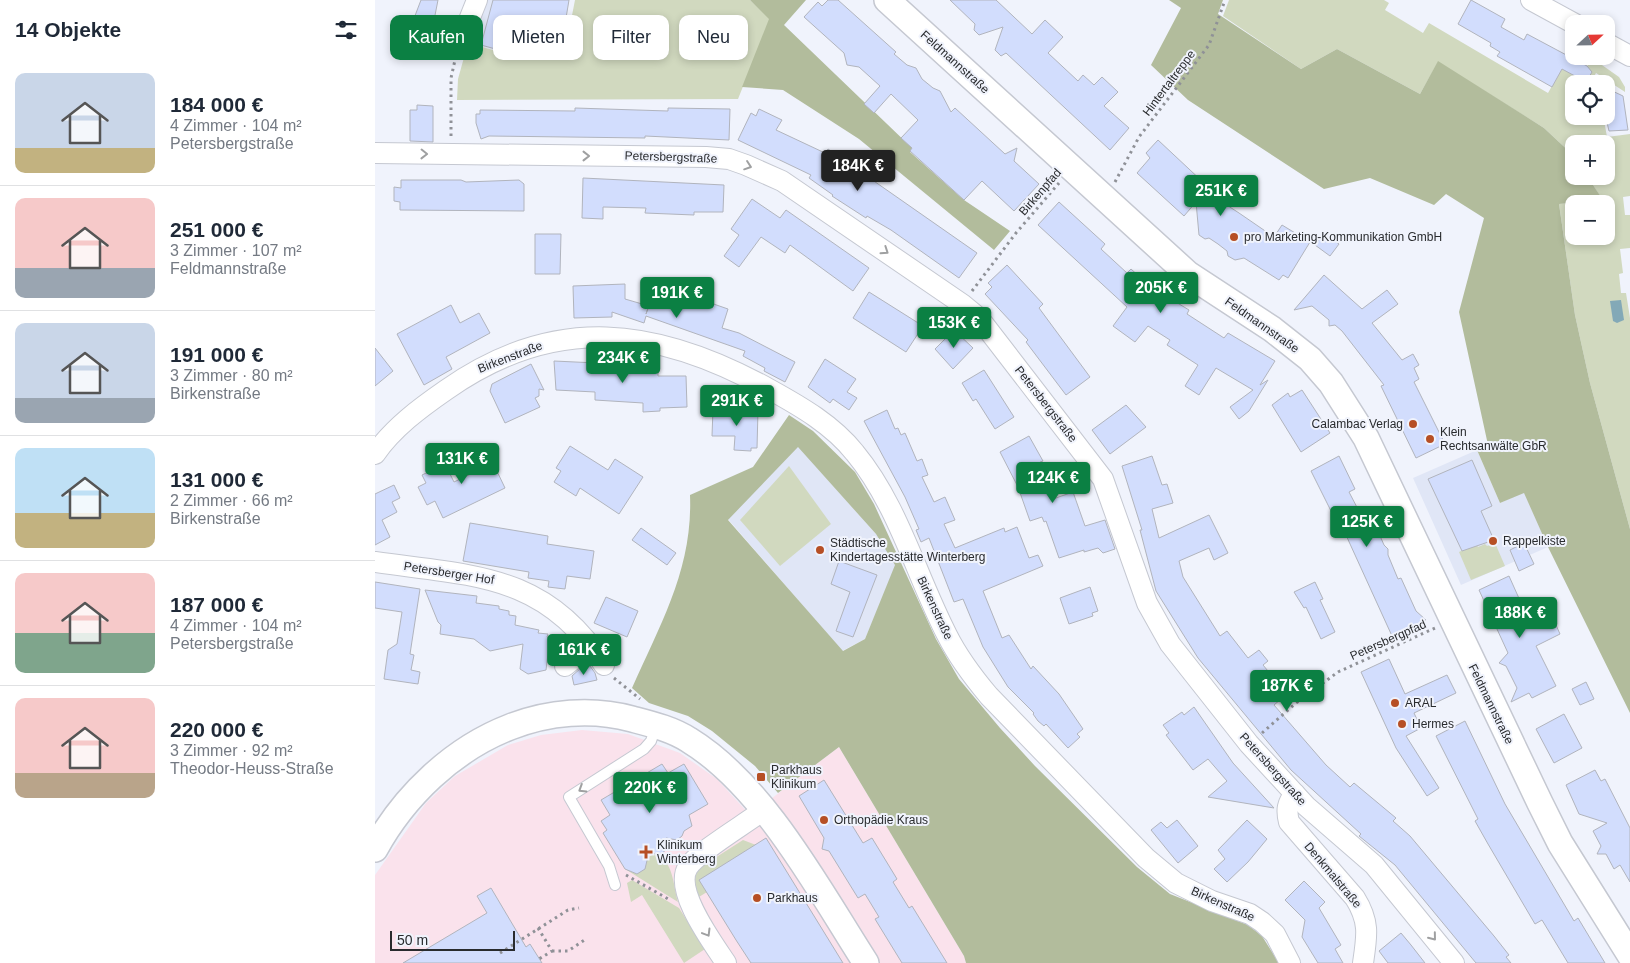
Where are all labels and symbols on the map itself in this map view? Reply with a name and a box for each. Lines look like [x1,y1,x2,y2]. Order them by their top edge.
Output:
north arrow [1565,15,1615,65]
street label: Feldmannstraße [918,28,992,97]
street label: Hintertaltreppe [1140,47,1198,119]
street label: Petersbergstraße [624,148,718,166]
one-way arrow [420,149,428,159]
pin: 184K € [817,150,899,192]
one-way arrow [582,151,590,161]
one-way arrow [743,160,751,170]
street label: Birkenpfad [1016,166,1064,218]
pin: 251K € [1180,174,1262,217]
place label: pro Marketing-Kommunikation GmbH [1244,230,1442,244]
marker: pro Marketing-Kommunikation GmbH [1228,231,1240,243]
one-way arrow [879,245,889,254]
pin: 205K € [1120,272,1202,314]
pin: 191K € [636,276,718,319]
street label: Feldmannstraße [1222,294,1302,356]
pin: 153K € [913,306,995,349]
street label: Birkenstraße [476,338,545,376]
pin: 234K € [582,342,664,384]
street label: Petersbergstraße [1012,363,1080,445]
pin: 291K € [696,384,778,427]
place label: Calambac Verlag [1312,417,1403,431]
marker: Calambac Verlag [1407,418,1419,430]
place label: Klein Rechtsanwälte GbR [1440,425,1547,453]
marker: Klein Rechtsanwälte GbR [1424,433,1436,445]
pin: 131K € [421,442,503,485]
pin: 124K € [1012,462,1094,504]
pin: 125K € [1326,506,1408,548]
place label: Rappelkiste [1503,534,1566,548]
marker: Rappelkiste [1487,535,1499,547]
place label: Städtische Kindertagesstätte Winterberg [830,536,985,564]
marker: Städtische Kindertagesstätte Winterberg [814,544,826,556]
street label: Petersberger Hof [403,559,496,587]
street label: Birkenstraße [914,574,956,642]
pin: 188K € [1479,596,1561,639]
street label: Petersbergpfad [1348,617,1428,663]
pin: 161K € [543,634,625,676]
street label: Feldmannstraße [1466,662,1517,747]
pin: 187K € [1246,670,1328,712]
place label: ARAL [1405,696,1437,710]
marker: ARAL [1389,697,1401,709]
place label: Hermes [1412,717,1454,731]
marker: Hermes [1396,718,1408,730]
street label: Petersbergstraße [1237,730,1309,808]
place label: Parkhaus Klinikum [771,763,822,791]
marker: Parkhaus Klinikum [755,771,767,783]
pin: 220K € [609,772,691,814]
one-way arrow [578,782,587,792]
place label: Orthopädie Kraus [834,813,928,827]
marker: Orthopädie Kraus [818,814,830,826]
place label: Klinikum Winterberg [657,838,716,866]
street label: Denkmalstraße [1301,839,1365,911]
marker: Klinikum Winterberg [639,845,653,859]
street label: Birkenstraße [1189,884,1257,924]
place label: Parkhaus [767,891,818,905]
marker: Parkhaus [751,892,763,904]
one-way arrow [701,927,711,936]
scale bar [390,928,515,951]
one-way arrow [1428,931,1436,940]

